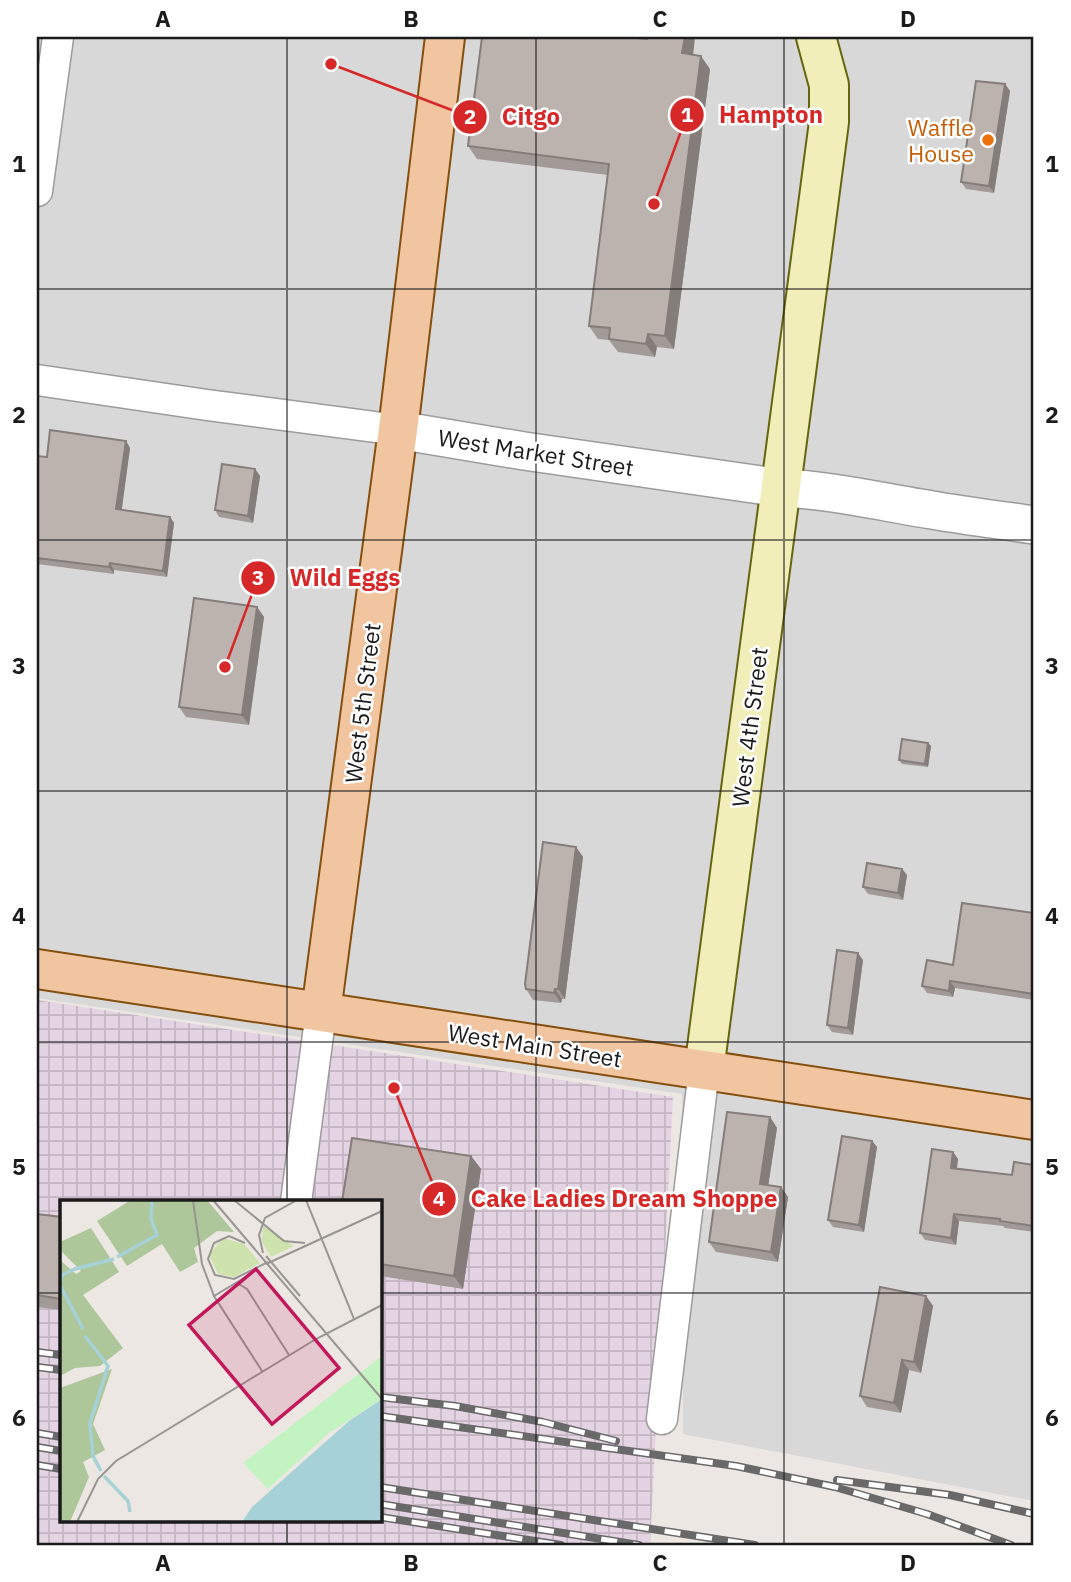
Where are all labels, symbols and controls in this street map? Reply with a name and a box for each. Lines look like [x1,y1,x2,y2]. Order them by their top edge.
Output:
text: A [155,3,171,33]
text: B [403,3,419,33]
text: C [653,3,668,33]
text: D [900,3,916,33]
callout: Hampton [670,93,836,138]
callout: Citgo [453,94,574,139]
text: Hampton [719,98,823,130]
text: Citgo [502,100,560,132]
text: 1 [681,100,694,128]
text: 2 [464,102,476,130]
place label: Waffle House [908,112,974,168]
marker: Waffle House [980,132,996,148]
text: 1 [12,148,26,178]
text: 1 [1045,148,1059,178]
text: 2 [12,399,26,429]
text: 2 [1045,399,1059,429]
street label: West Market Street [436,422,636,482]
callout: Wild Eggs [241,555,415,600]
text: Wild Eggs [290,561,400,593]
text: 3 [252,563,264,591]
street label: West 5th Street [337,621,387,785]
street label: West 4th Street [724,645,774,809]
text: 3 [12,650,26,680]
text: 3 [1045,650,1059,680]
text: 4 [12,900,26,930]
text: 4 [1045,900,1059,930]
street label: West Main Street [446,1016,624,1074]
text: 5 [12,1151,26,1181]
text: 5 [1045,1151,1059,1181]
callout: Cake Ladies Dream Shoppe [422,1176,792,1221]
text: Cake Ladies Dream Shoppe [471,1182,777,1214]
text: 4 [433,1184,445,1212]
inset map [60,1200,382,1522]
text: 6 [12,1402,26,1432]
text: 6 [1045,1402,1059,1432]
text: A [155,1547,171,1577]
text: B [403,1547,419,1577]
text: C [653,1547,668,1577]
text: D [900,1547,916,1577]

